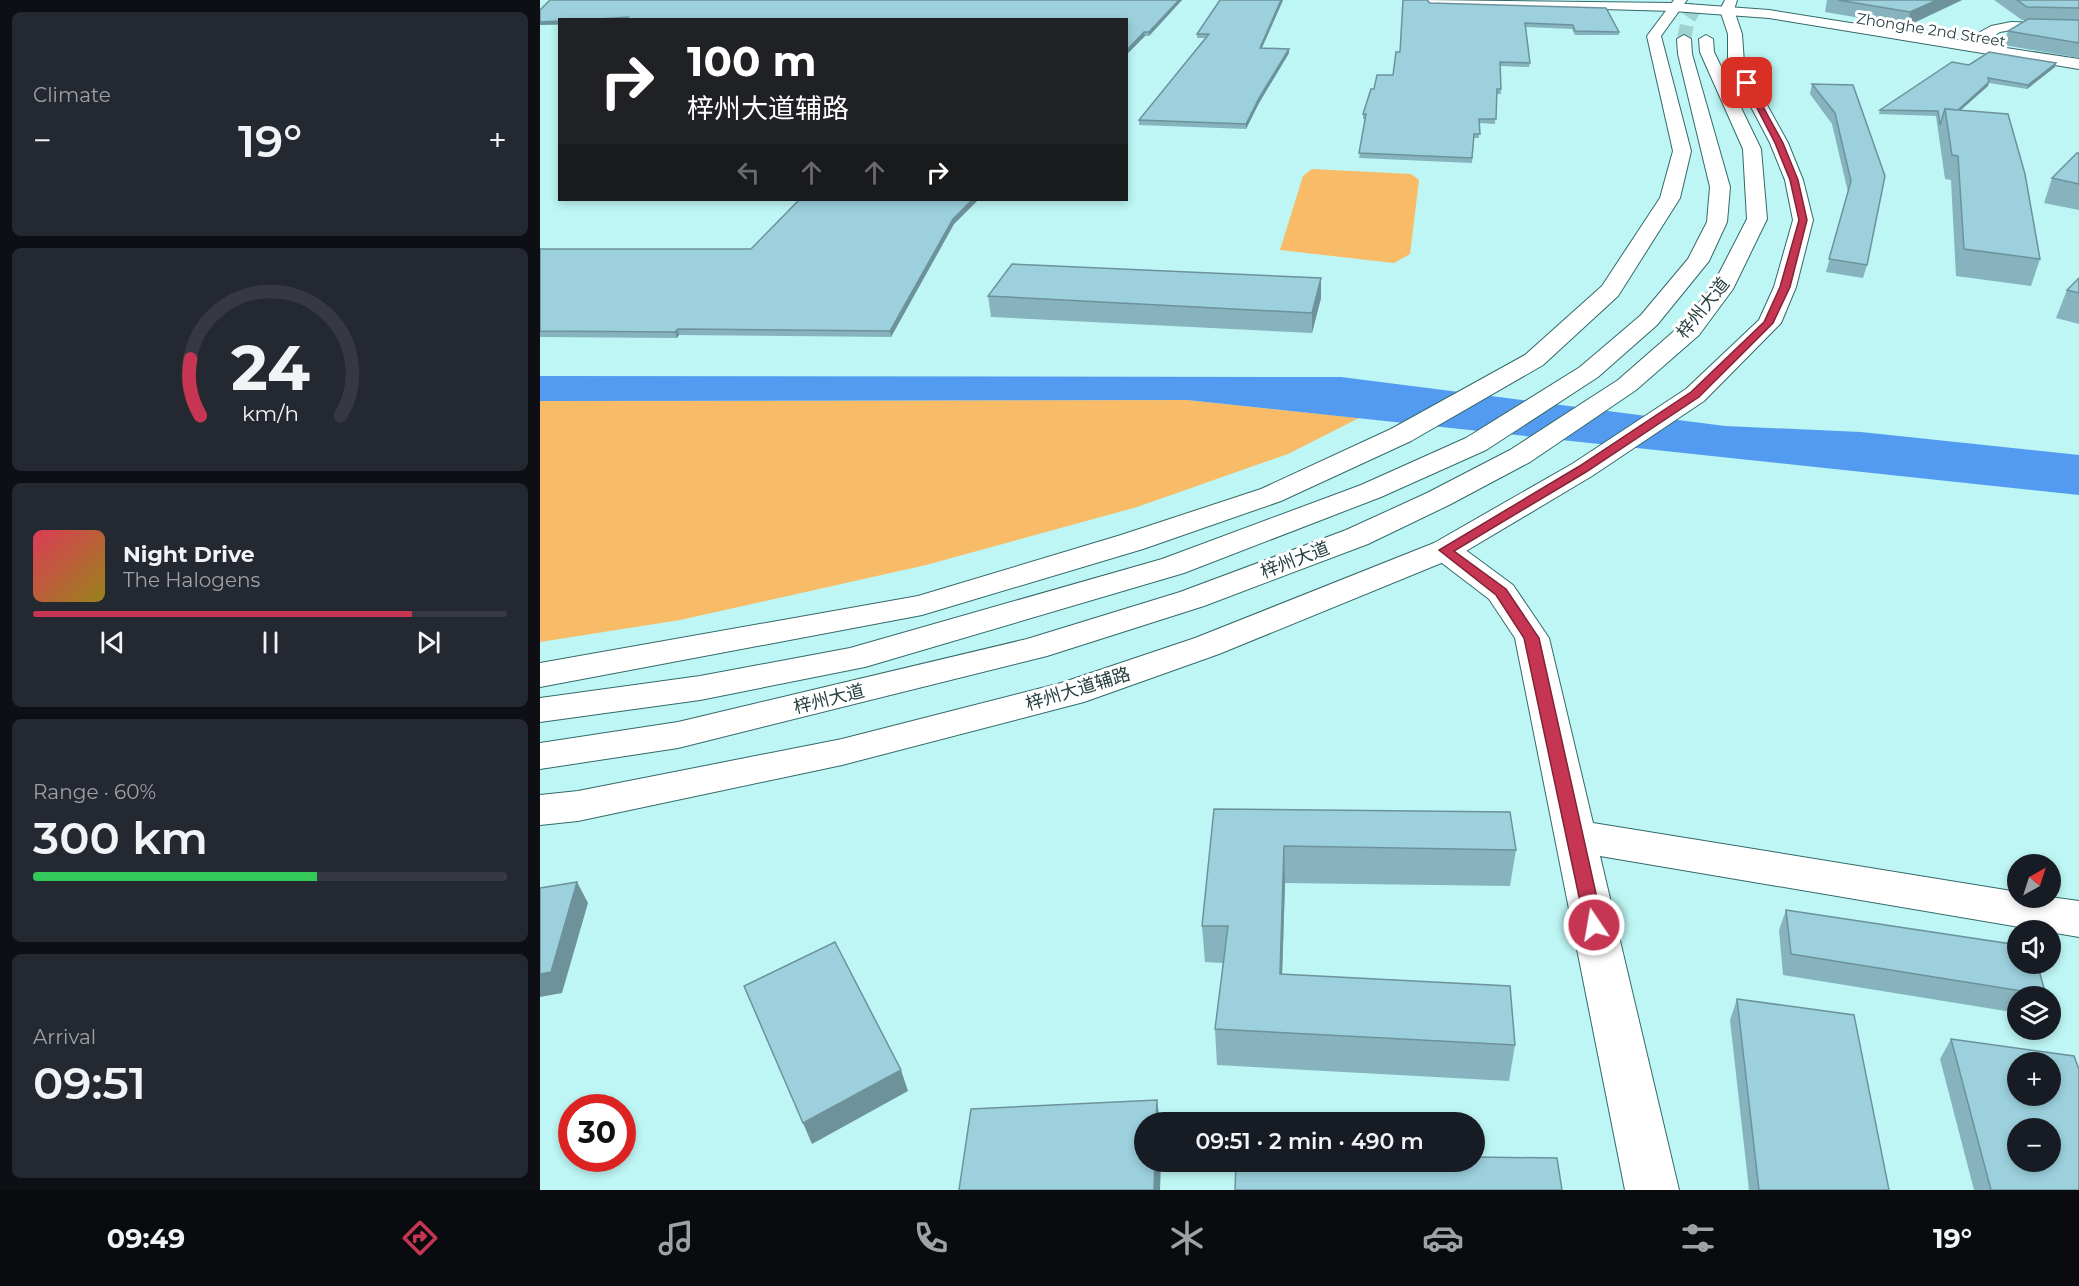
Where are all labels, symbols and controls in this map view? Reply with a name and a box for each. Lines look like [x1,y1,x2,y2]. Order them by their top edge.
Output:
street label: Zhonghe 2nd Street [1855,8,2007,51]
text: 100 m [687,35,816,87]
icon: right [588,42,666,120]
pin [1721,57,1772,108]
icon: arrive [1730,66,1763,99]
text: Climate [33,83,111,107]
text: 梓州大道辅路 [687,92,849,125]
text: 19° [238,113,302,168]
text: − [33,120,52,160]
text: + [488,120,507,160]
icon: left [732,156,765,189]
icon: ahead [795,156,828,189]
icon: ahead [858,156,891,189]
icon: right [921,156,954,189]
street label: 梓州大道 [1672,273,1734,343]
text: 24 [230,331,310,407]
text: km/h [241,401,299,427]
street label: 梓州大道 [1257,537,1333,583]
text: Night Drive [123,541,255,568]
text: The Halogens [123,568,260,592]
icon: previous [96,626,129,659]
icon: pause [254,626,287,659]
icon: next [412,626,445,659]
street label: 梓州大道辅路 [1023,663,1133,715]
street label: 梓州大道 [791,680,867,718]
text: Range · 60% [33,780,156,804]
text: 300 km [33,810,208,865]
north arrow [2007,854,2061,908]
map controls [2007,854,2061,1172]
position arrow [1562,893,1626,957]
button: sound [2007,920,2061,974]
button: layers [2007,986,2061,1040]
text: Arrival [33,1025,96,1049]
button: + [2007,1052,2061,1106]
text: 09:51 [33,1055,146,1110]
speed limit sign: 30 [558,1094,636,1172]
button: − [2007,1118,2061,1172]
text: 09:51 · 2 min · 490 m [1195,1128,1424,1155]
icon: directions [399,1217,441,1259]
icon: music [655,1217,697,1259]
icon: phone [910,1217,952,1259]
icon: climate [1166,1217,1208,1259]
icon: car [1422,1217,1464,1259]
icon: filters [1677,1217,1719,1259]
text: 09:49 [107,1222,185,1255]
text: 19° [1933,1222,1972,1255]

